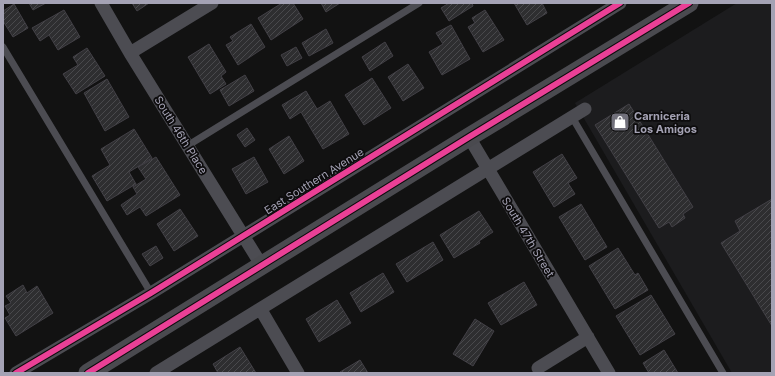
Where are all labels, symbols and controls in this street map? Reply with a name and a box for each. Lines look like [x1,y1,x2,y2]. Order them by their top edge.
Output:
street label: South 46th Place [151,94,211,176]
place label: Carniceria Los Amigos [634,109,697,136]
shop icon: Carniceria Los Amigos [609,111,631,133]
street label: East Southern Avenue [262,145,366,217]
street label: South 47th Street [499,194,558,280]

